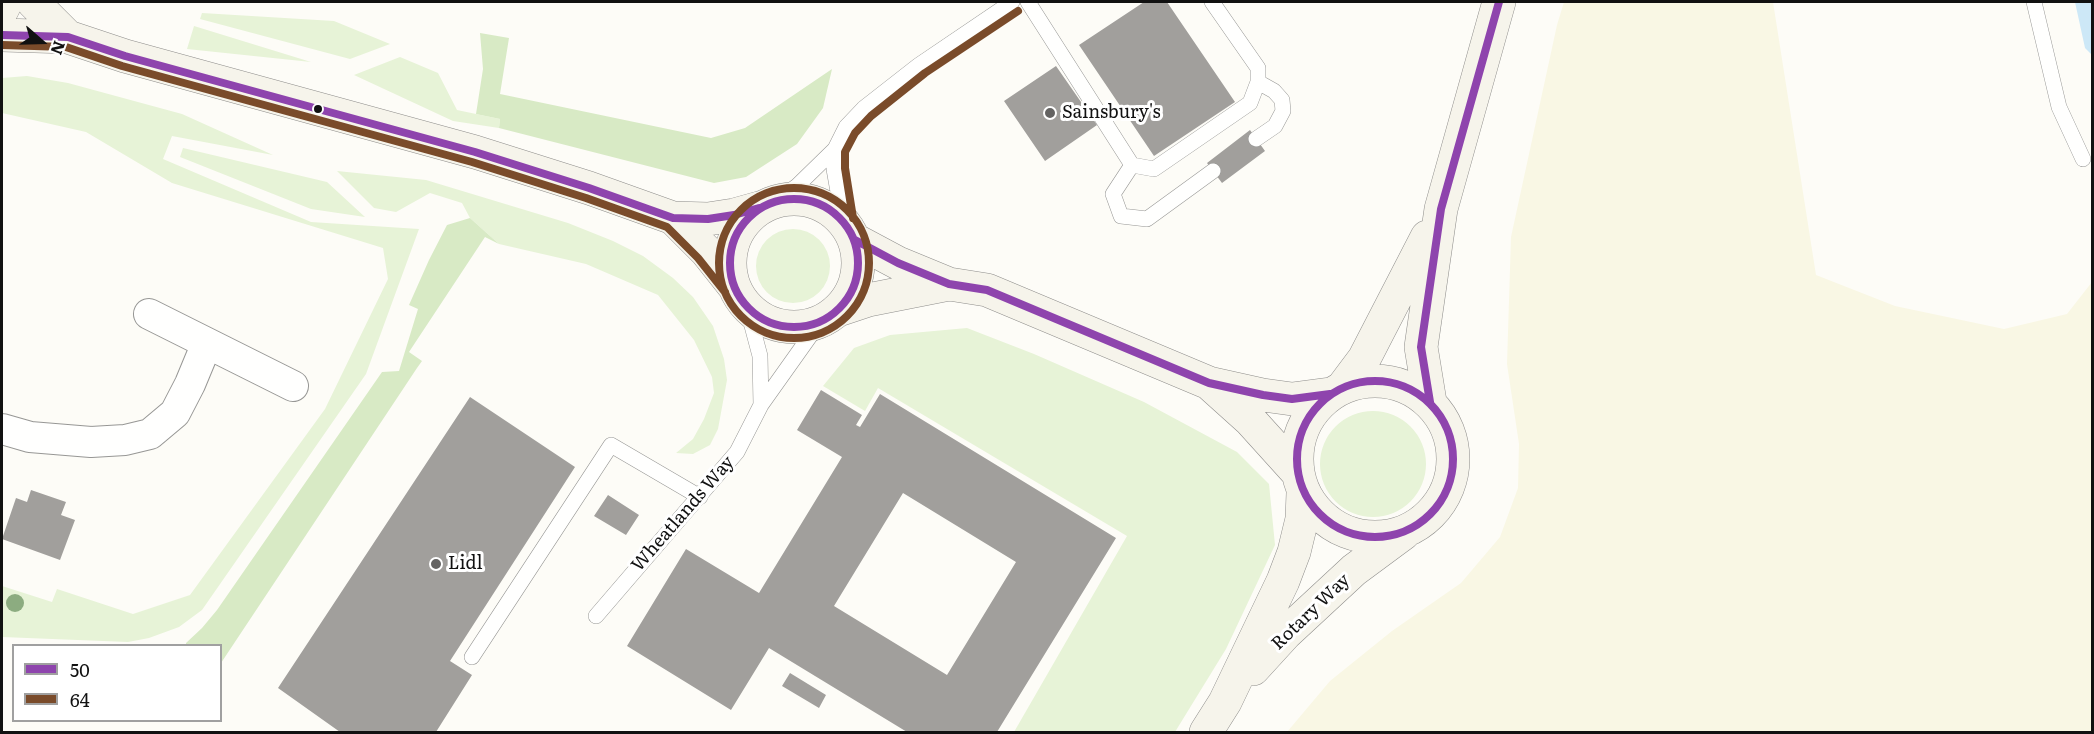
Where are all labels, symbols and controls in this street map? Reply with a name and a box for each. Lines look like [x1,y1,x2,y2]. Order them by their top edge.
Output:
north arrow [12,12,72,72]
text: N [45,38,72,59]
place label: Sainsbury's [1062,102,1161,124]
unlabelled marker [312,103,324,115]
marker: Sainsbury's [1043,106,1057,120]
street label: Wheatlands Way [627,452,739,576]
place label: Lidl [448,553,483,575]
marker: Lidl [429,557,443,571]
street label: Rotary Way [1267,569,1355,655]
legend [12,644,222,722]
text: 50 [70,656,90,683]
text: 64 [70,686,90,713]

